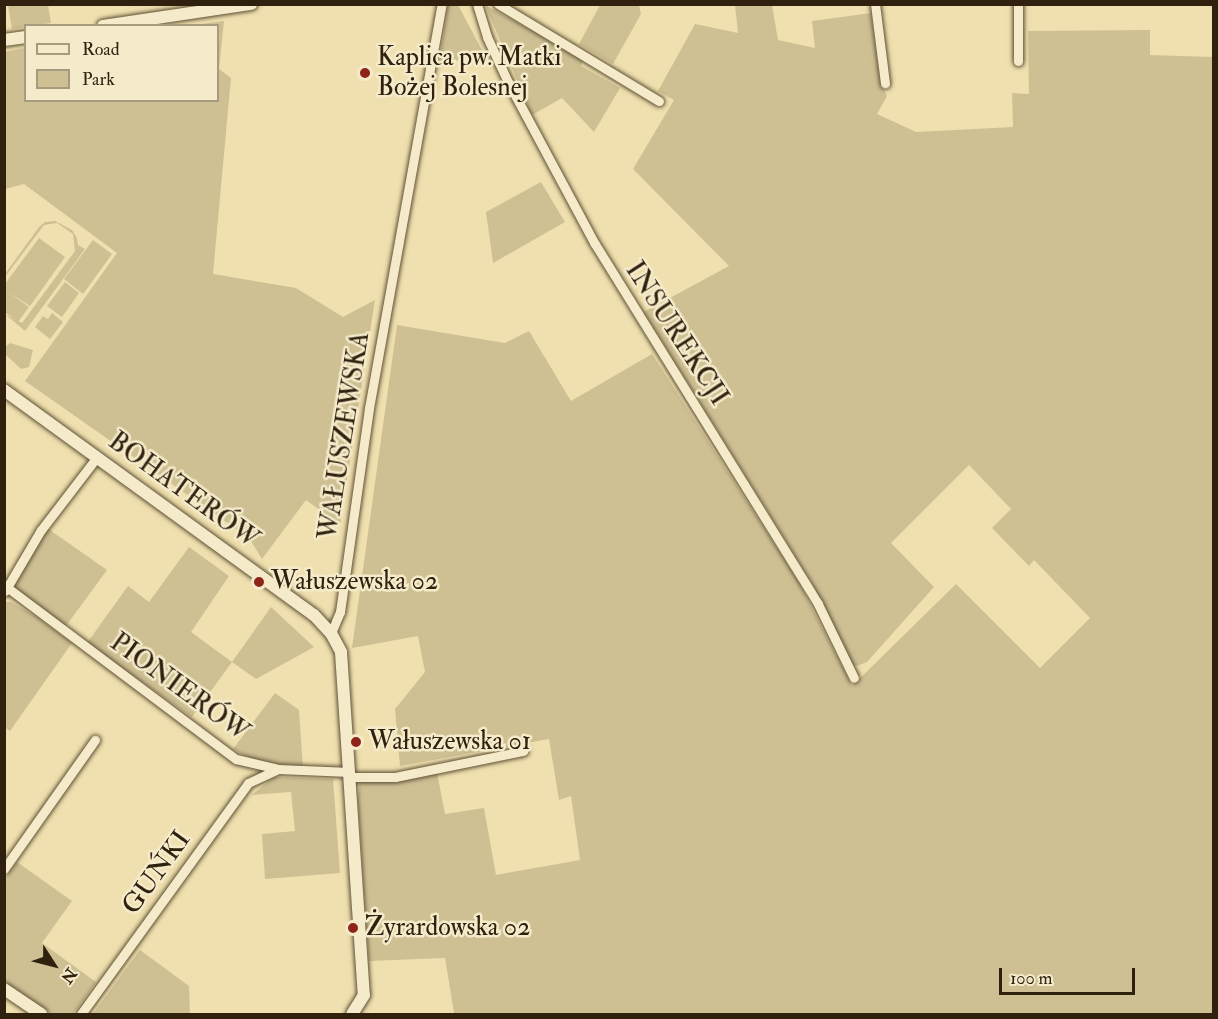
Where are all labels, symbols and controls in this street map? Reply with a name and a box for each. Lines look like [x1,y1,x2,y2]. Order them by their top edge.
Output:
legend [24,24,219,102]
text: Road [82,38,120,61]
place label: Kaplica pw. Matki Bożej Bolesnej [377,42,561,104]
marker: Kaplica pw. Matki Bożej Bolesnej [358,66,372,80]
text: Park [82,68,115,91]
street label: INSUREKCJI [618,256,734,412]
street label: WAŁUSZEWSKA [313,330,377,542]
street label: BOHATERÓW [102,426,264,556]
place label: Wałuszewska 02 [271,566,438,598]
marker: Wałuszewska 02 [252,575,266,589]
street label: PIONIERÓW [104,627,254,749]
place label: Wałuszewska 01 [368,726,531,758]
marker: Wałuszewska 01 [349,735,363,749]
street label: GUŃKI [116,825,198,921]
place label: Żyrardowska 02 [365,912,530,944]
marker: Żyrardowska 02 [346,921,360,935]
north arrow [24,935,84,995]
scale bar [1002,956,1138,994]
text: N [56,964,81,987]
text: 100 m [1010,967,1053,990]

